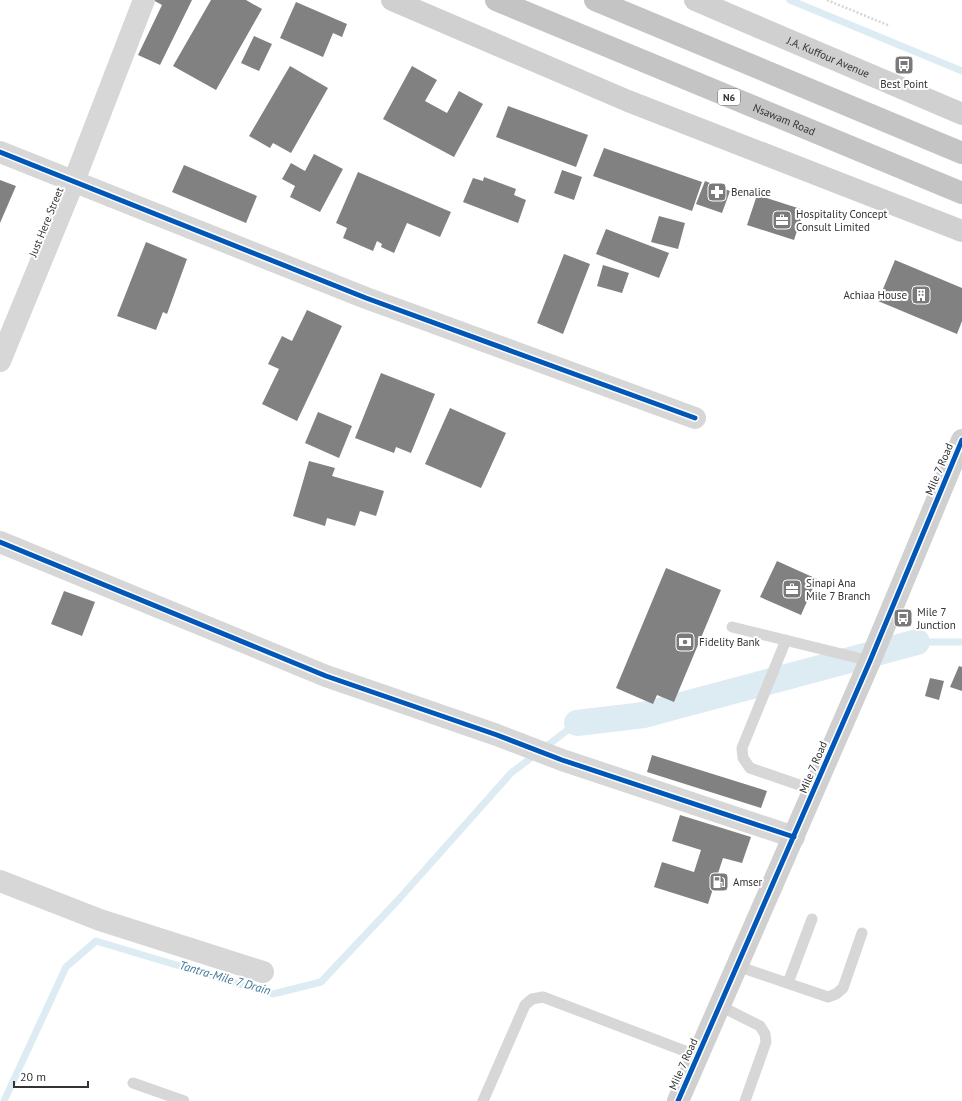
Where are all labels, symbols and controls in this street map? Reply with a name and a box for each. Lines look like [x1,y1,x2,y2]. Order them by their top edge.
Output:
street label: J.A. Kuffour Avenue [784,33,872,81]
bus stop icon: Best Point [893,54,915,76]
place label: Best Point [880,77,928,91]
road number: N6 [718,89,740,105]
street label: Nsawam Road [751,100,818,139]
pharmacy icon: Benalice [706,181,728,203]
street label: Just Here Street [25,185,66,260]
place label: Benalice [731,185,771,199]
place label: Hospitality Concept Consult Limited [796,207,888,234]
office icon: Hospitality Concept Consult Limited [771,209,793,231]
building icon: Achiaa House [910,284,932,306]
place label: Achiaa House [843,288,907,302]
street label: Mile 7 Road [922,441,956,497]
place label: Sinapi Ana Mile 7 Branch [806,576,870,603]
office icon: Sinapi Ana Mile 7 Branch [781,578,803,600]
place label: Mile 7 Junction [916,605,956,632]
bus stop icon: Mile 7 Junction [892,607,914,629]
bank icon: Fidelity Bank [674,631,696,653]
place label: Fidelity Bank [699,635,761,649]
street label: Mile 7 Road [796,739,830,795]
fuel station icon: Amser [708,871,730,893]
place label: Amser [733,875,763,889]
water label: Tantra-Mile 7 Drain [178,957,273,998]
street label: Mile 7 Road [665,1036,701,1092]
scale bar [14,1063,88,1089]
text: 20 m [20,1069,46,1084]

